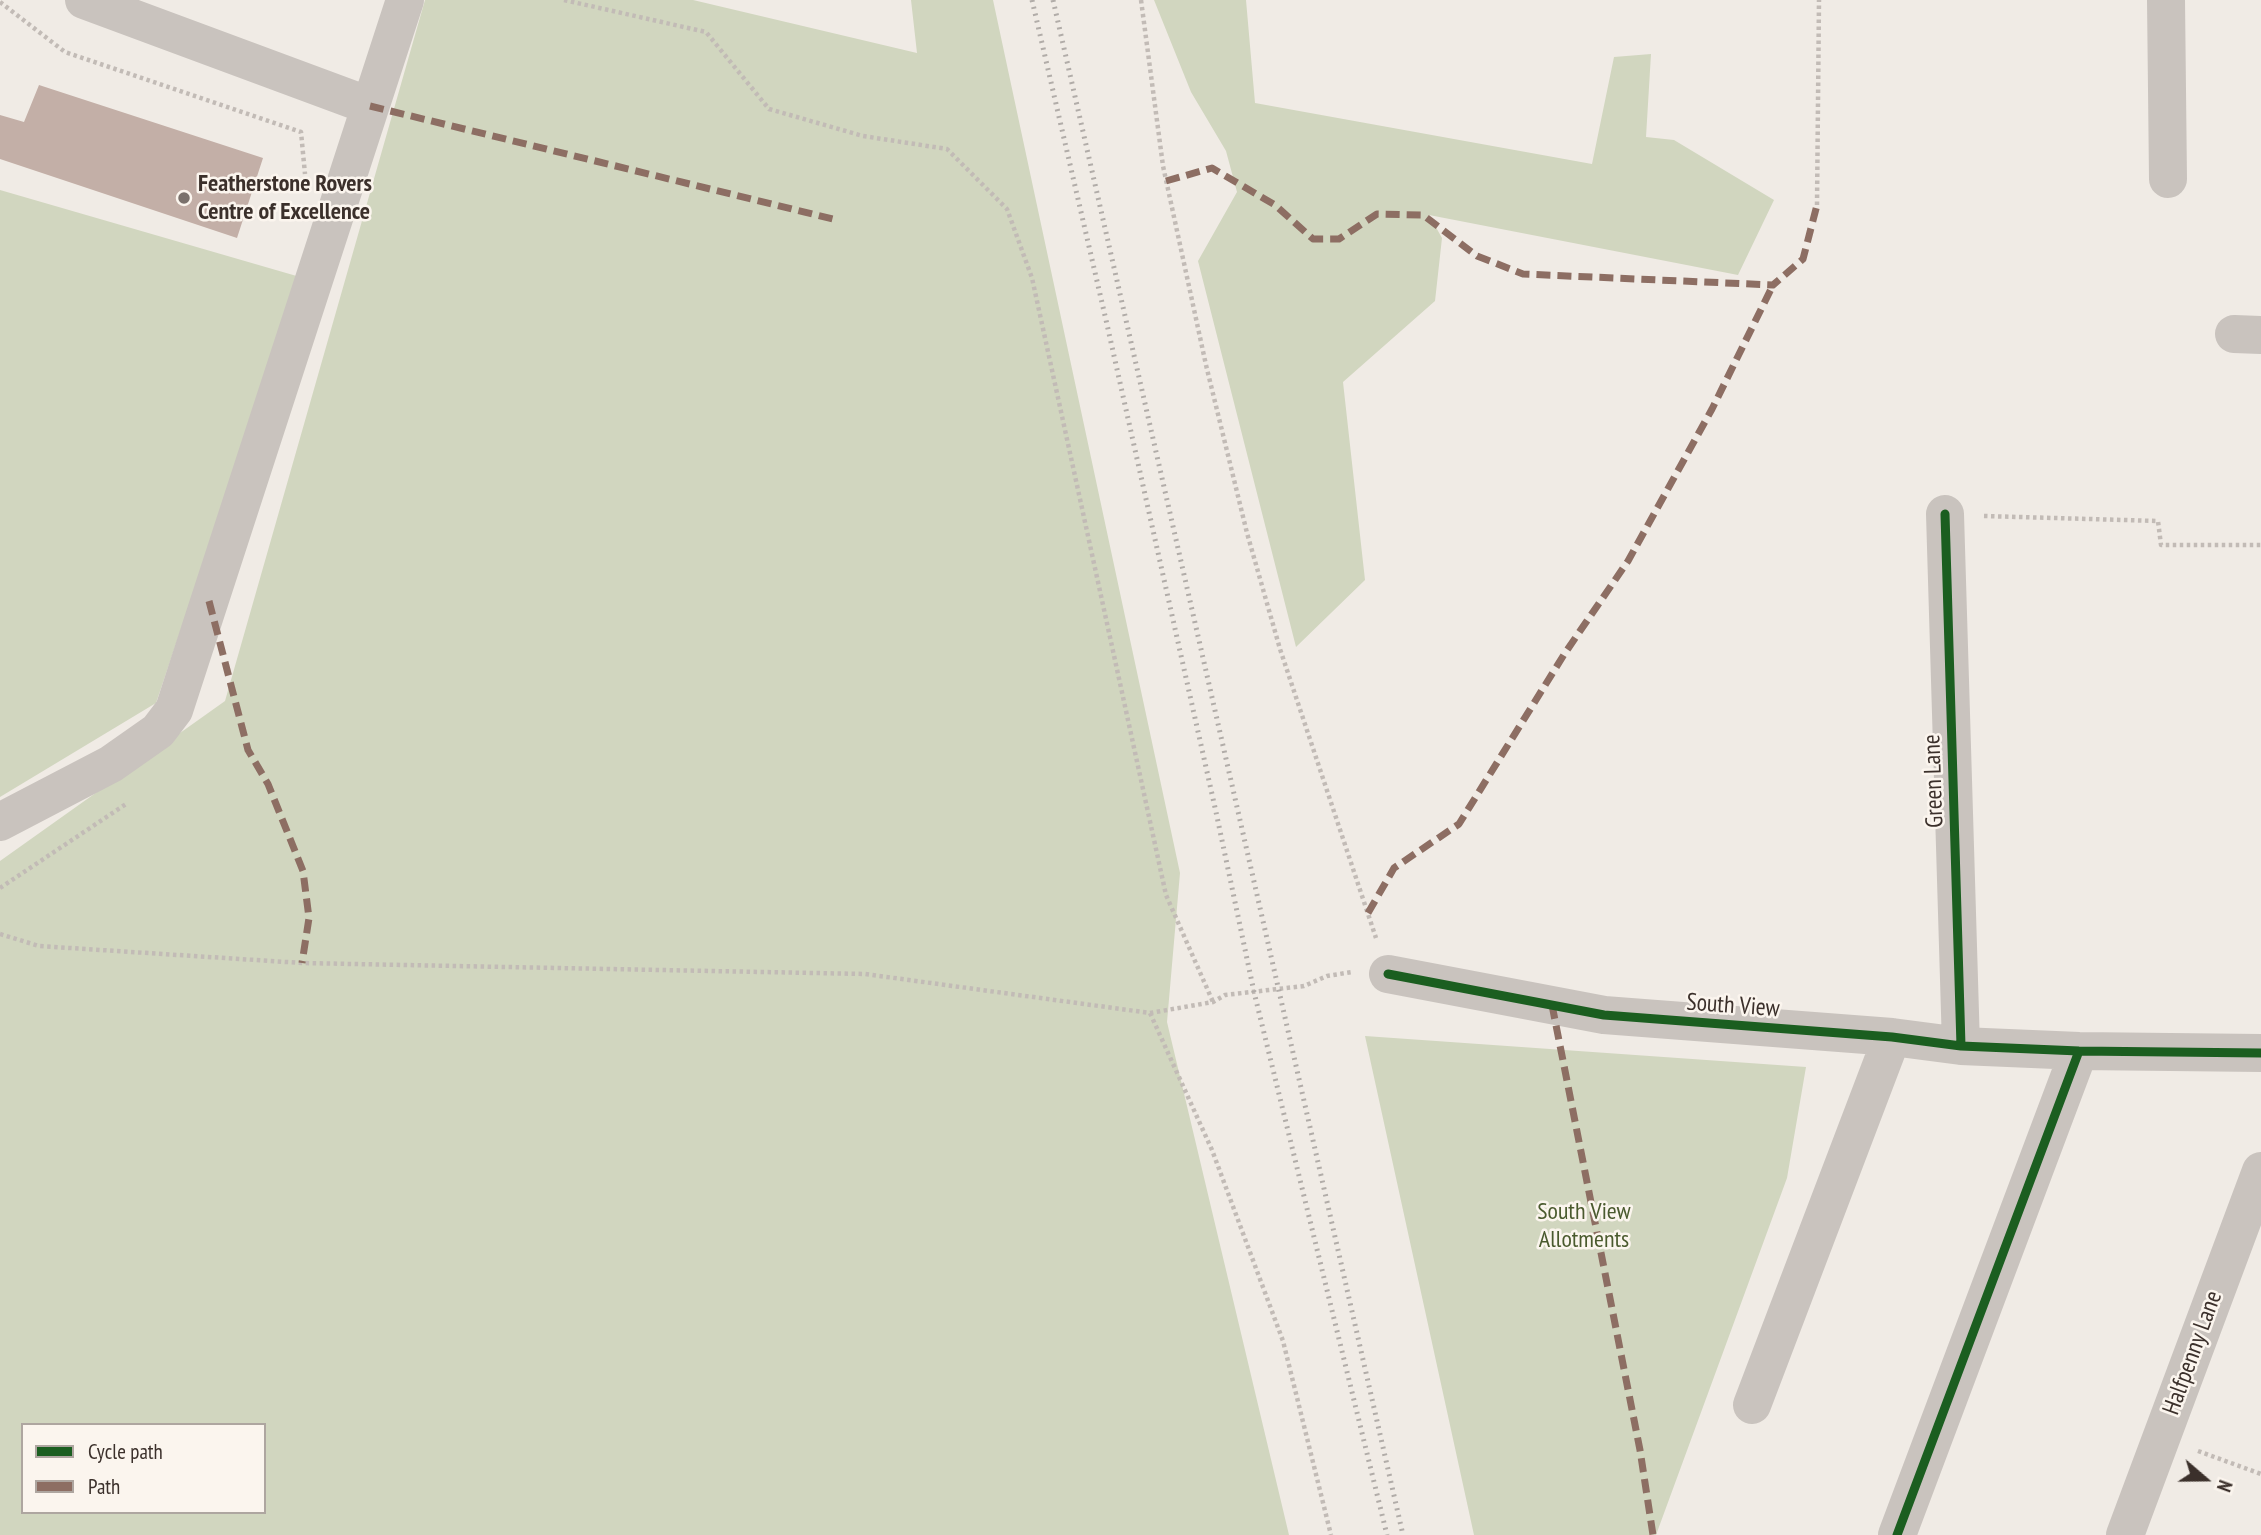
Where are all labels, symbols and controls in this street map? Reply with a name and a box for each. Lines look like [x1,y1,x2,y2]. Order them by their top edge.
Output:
place label: Featherstone Rovers Centre of Excellence [198,170,372,226]
marker: Featherstone Rovers Centre of Excellence [176,190,192,206]
street label: Green Lane [1918,734,1950,828]
street label: South View [1685,988,1781,1024]
park label: South View Allotments [1537,1198,1631,1254]
street label: Halfpenny Lane [2157,1287,2229,1419]
legend [21,1423,266,1514]
text: Cycle path [88,1438,163,1465]
north arrow [2170,1444,2240,1514]
text: Path [88,1473,120,1500]
text: N [2212,1477,2238,1495]

